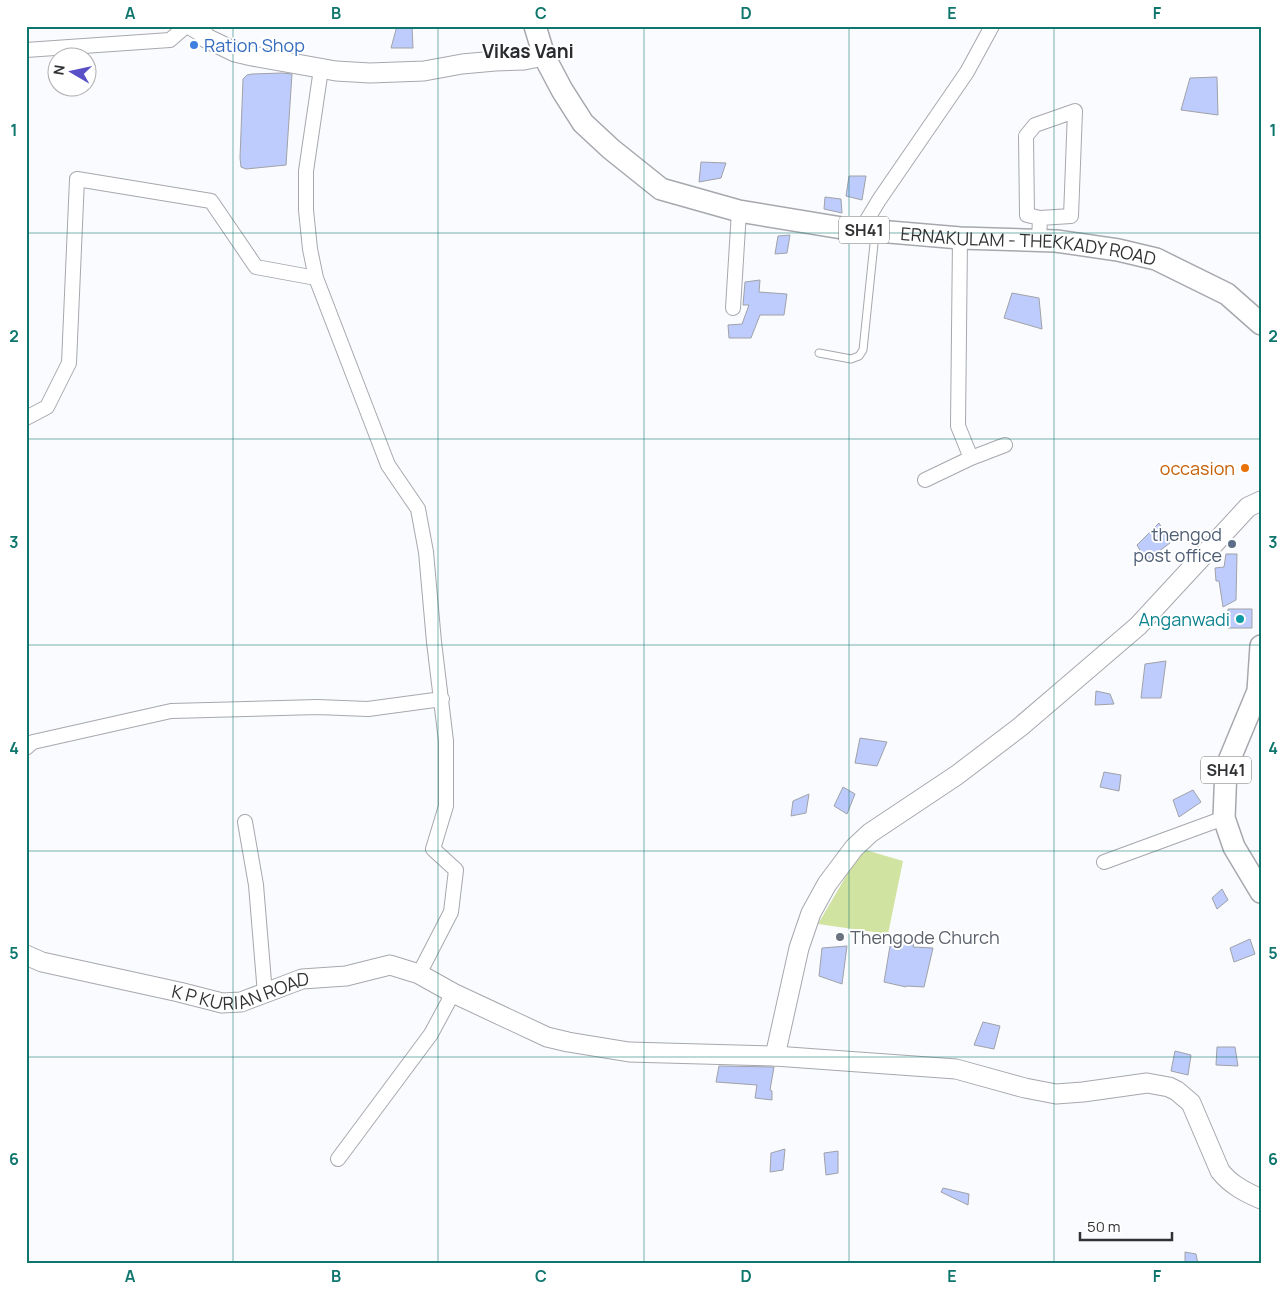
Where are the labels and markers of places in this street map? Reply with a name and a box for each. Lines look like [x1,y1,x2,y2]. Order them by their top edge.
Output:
place label: Ration Shop [204,33,305,57]
marker: Ration Shop [188,39,200,51]
place label: occasion [1160,456,1235,480]
marker: occasion [1239,462,1251,474]
place label: thengod post office [1133,522,1222,567]
marker: thengod post office [1226,538,1238,550]
place label: Anganwadi [1138,607,1230,631]
marker: Anganwadi [1234,613,1246,625]
place label: Thengode Church [850,925,1000,949]
marker: Thengode Church [834,931,846,943]

